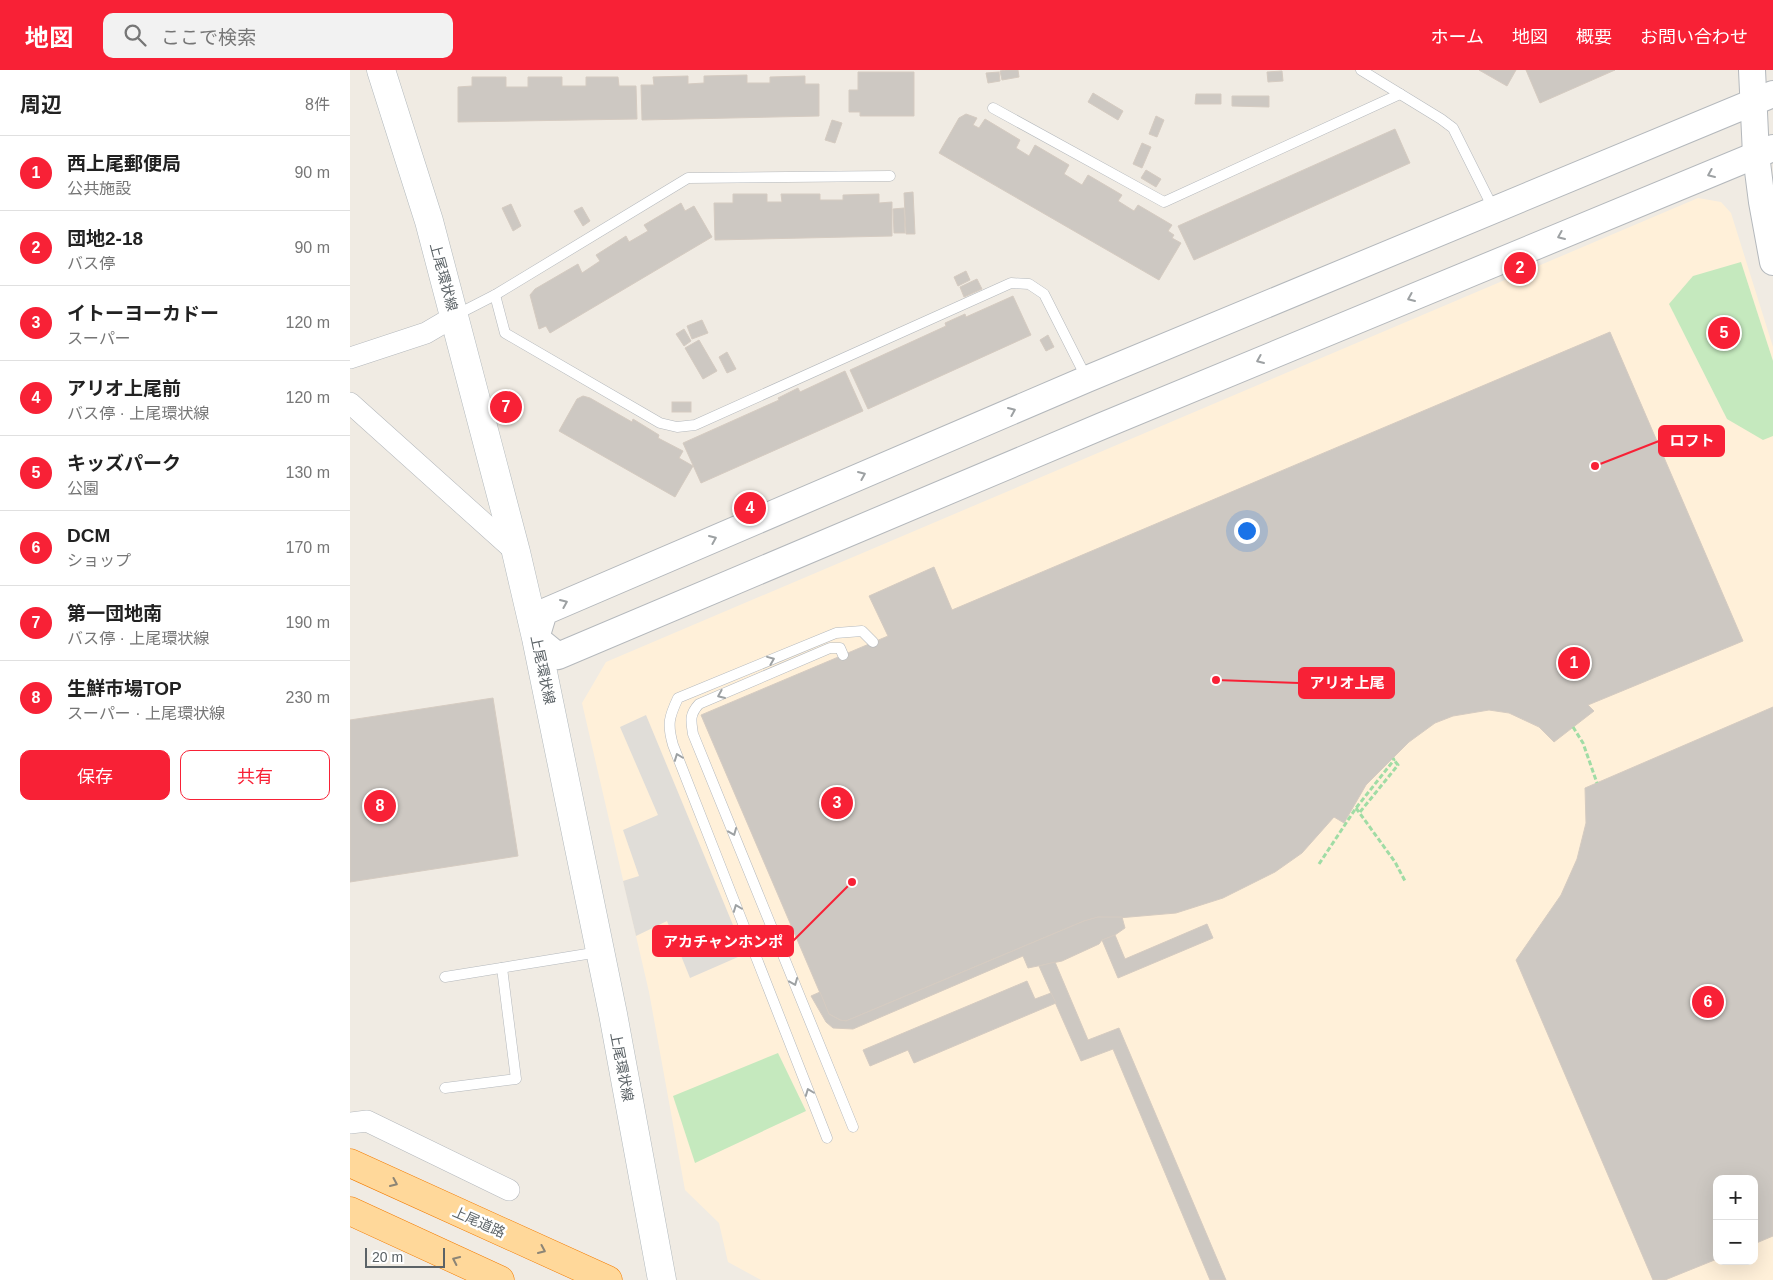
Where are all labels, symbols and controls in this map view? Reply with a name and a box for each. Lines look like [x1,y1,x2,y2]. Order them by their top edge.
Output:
search box [103,13,453,58]
icon: search [121,21,149,49]
text: 地図 [25,24,73,51]
text: ここで検索 [161,27,256,48]
text: ホーム [1431,27,1484,47]
text: 地図 [1512,27,1548,47]
text: 概要 [1576,27,1612,47]
text: お問い合わせ [1640,27,1748,47]
text: 周辺 [20,93,62,116]
text: 8件 [305,96,330,113]
text: 西上尾郵便局 [67,153,181,174]
text: 1 [32,164,40,181]
text: 90 m [294,164,330,181]
one-way arrow [1707,167,1716,178]
text: 公共施設 [67,180,131,197]
text: 団地2-18 [67,228,143,249]
one-way arrow [1557,229,1566,240]
text: 2 [32,239,40,256]
text: 90 m [294,239,330,256]
street label: 上尾環状線 [427,241,461,313]
pin: 2 [1504,249,1536,287]
text: バス停 [67,255,115,272]
one-way arrow [1407,292,1415,302]
text: イトーヨーカドー [67,303,219,324]
text: 3 [32,314,40,331]
text: 120 m [286,314,330,331]
pin: 5 [1708,314,1740,352]
text: スーパー [67,330,131,347]
one-way arrow [1256,354,1265,365]
text: アリオ上尾前 [67,378,181,399]
pin: 7 [490,388,522,426]
text: 4 [32,389,40,406]
text: 120 m [286,389,330,406]
text: バス停 · 上尾環状線 [67,405,209,422]
one-way arrow [1007,406,1016,417]
callout: ロフト [1659,426,1724,456]
text: ロフト [1669,432,1715,449]
text: キッズパーク [67,453,181,474]
text: 5 [32,464,40,481]
text: 130 m [286,464,330,481]
one-way arrow [857,471,866,482]
text: 公園 [67,480,99,497]
pin: 4 [734,489,766,527]
your location [1234,518,1260,544]
text: DCM [67,525,110,546]
one-way arrow [708,535,717,546]
text: 6 [32,539,40,556]
text: 170 m [286,539,330,556]
text: ショップ [67,552,131,569]
one-way arrow [559,599,568,610]
text: 第一団地南 [67,603,162,624]
text: 7 [32,614,40,631]
text: 190 m [286,614,330,631]
text: バス停 · 上尾環状線 [67,630,209,647]
street label: 上尾環状線 [528,634,558,706]
pin: 1 [1558,644,1590,682]
one-way arrow [766,656,775,666]
callout: アリオ上尾 [1299,668,1394,698]
text: アリオ上尾 [1309,674,1385,691]
text: 生鮮市場TOP [67,678,182,699]
one-way arrow [717,688,726,699]
text: 8 [32,689,40,706]
text: 230 m [286,689,330,706]
text: スーパー · 上尾環状線 [67,705,225,722]
button: 保存 [20,750,170,800]
button: 共有 [180,750,330,800]
one-way arrow [674,753,684,762]
pin: 3 [821,784,853,822]
pin: 8 [364,787,396,825]
one-way arrow [726,827,737,836]
one-way arrow [733,904,743,913]
callout: アカチャンホンポ [653,926,793,956]
text: アカチャンホンポ [663,933,783,950]
one-way arrow [788,978,798,986]
pin: 6 [1692,983,1724,1021]
street label: 上尾環状線 [607,1031,637,1103]
one-way arrow [805,1088,815,1097]
map controls [1713,1175,1758,1265]
button: + [1713,1175,1758,1220]
one-way arrow [389,1177,398,1188]
street label: 上尾道路 [450,1203,508,1241]
button: − [1713,1220,1758,1265]
one-way arrow [537,1244,546,1255]
scale bar [365,1245,445,1268]
text: 20 m [372,1249,403,1265]
one-way arrow [452,1255,461,1266]

